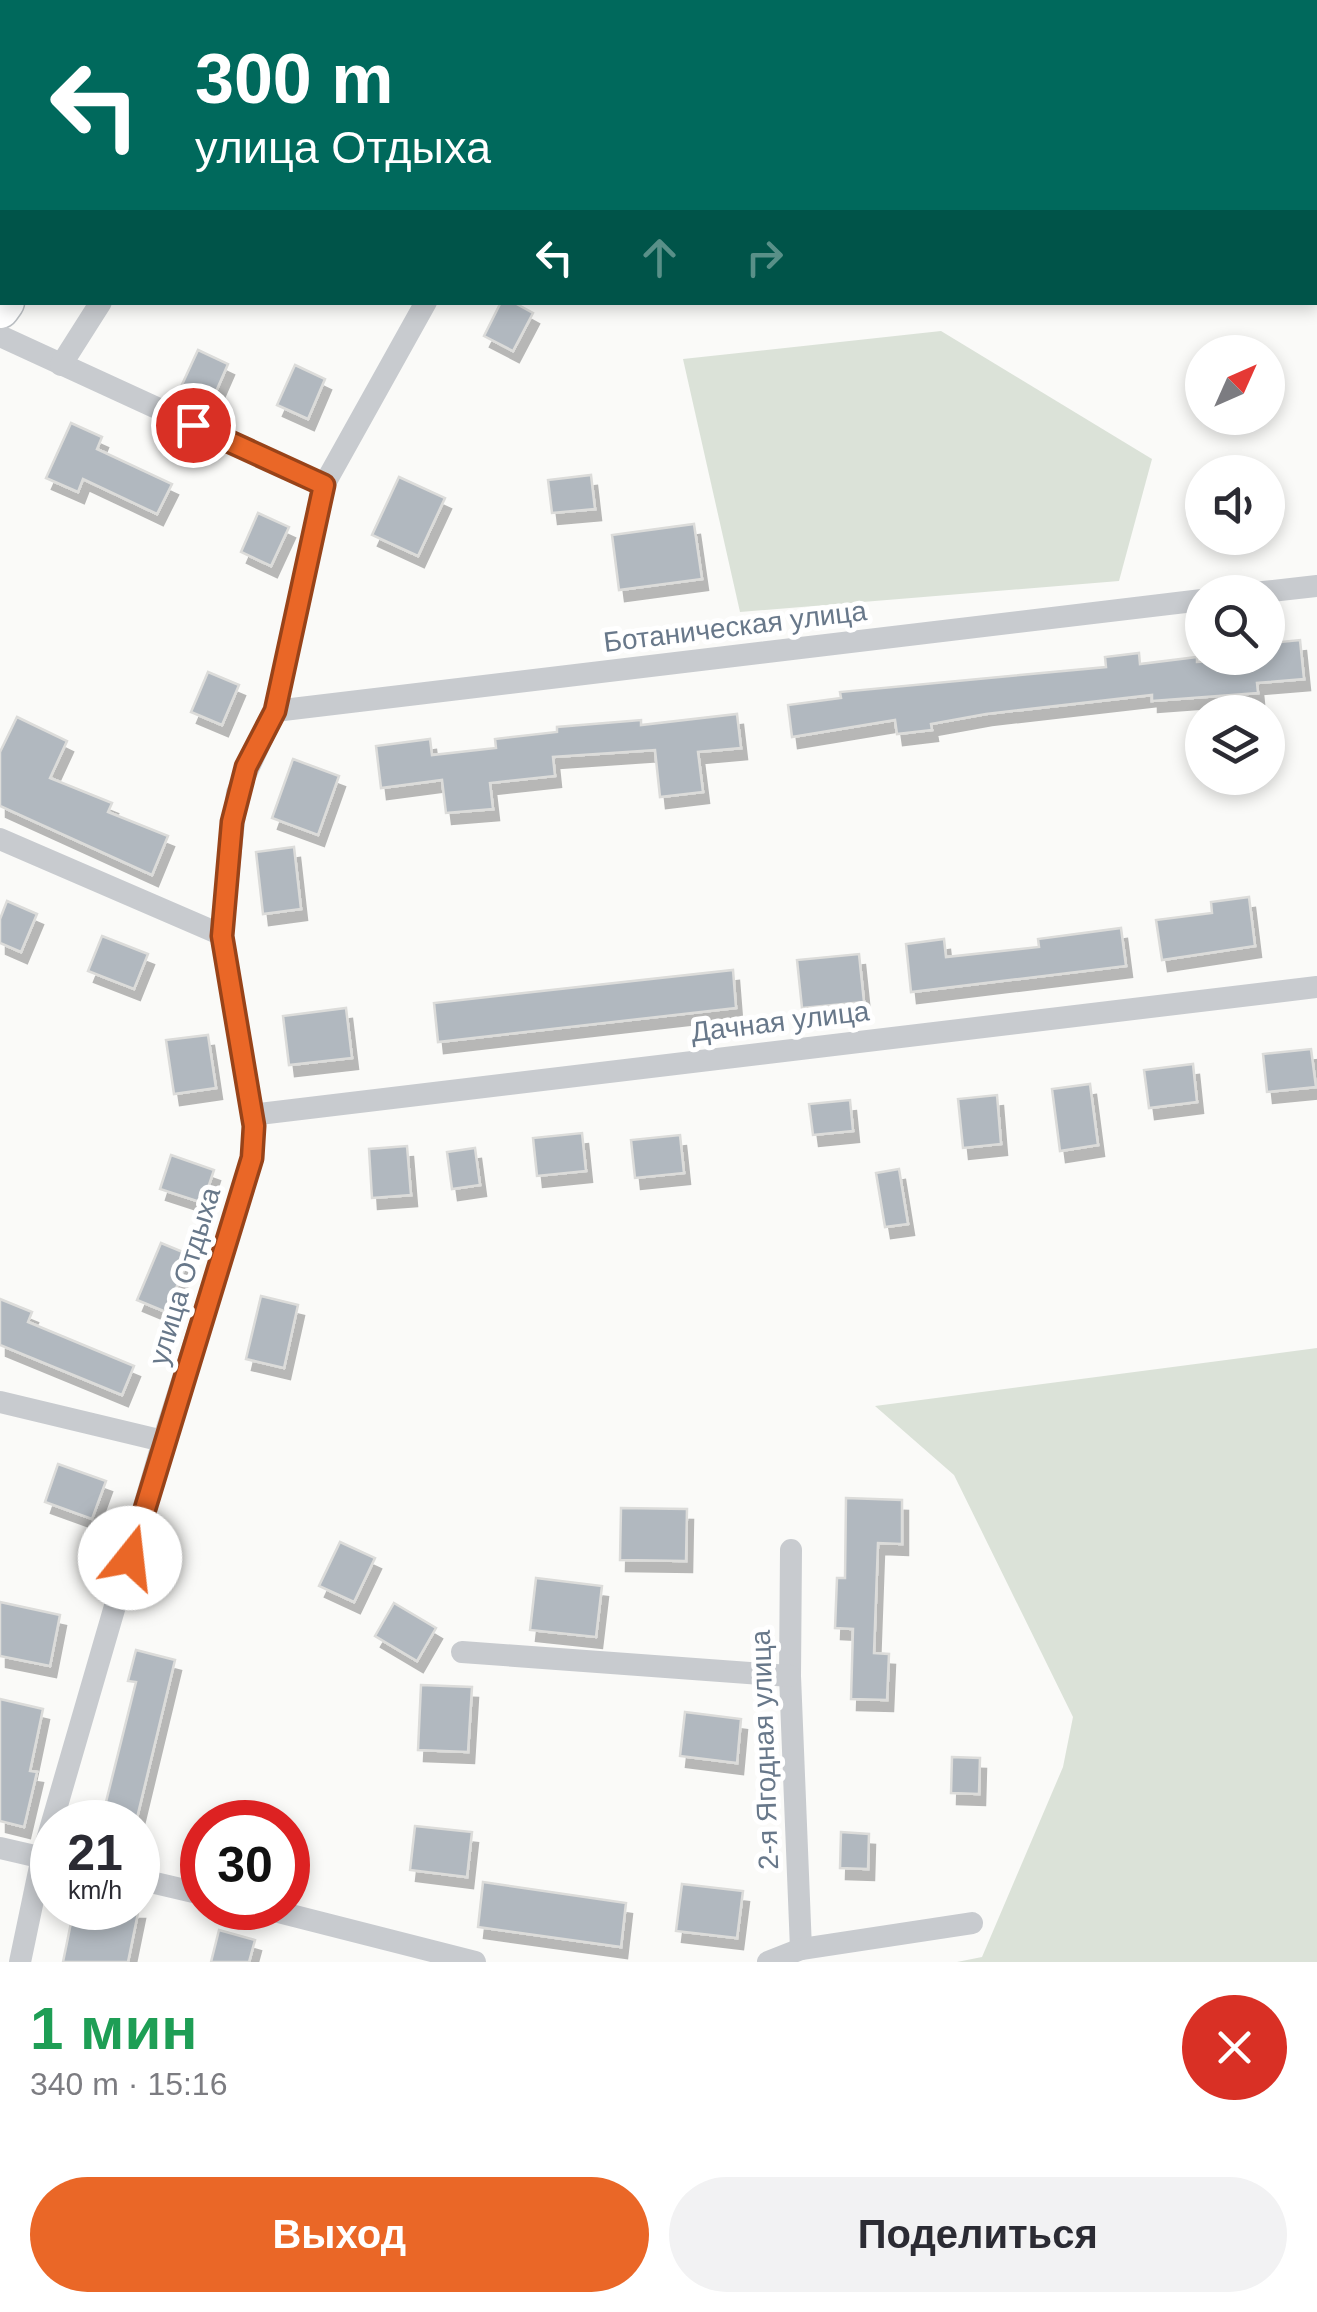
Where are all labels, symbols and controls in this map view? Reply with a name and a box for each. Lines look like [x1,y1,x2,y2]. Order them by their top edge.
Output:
icon: left [30,40,160,170]
text: 300 m [195,40,393,118]
text: улица Отдыха [195,122,491,173]
icon: left [527,230,582,285]
icon: ahead [632,230,687,285]
icon: right [737,230,792,285]
north arrow [1185,335,1285,435]
map controls [1185,335,1285,795]
pin [151,383,236,468]
icon: arrive [166,398,221,453]
button: sound [1185,455,1285,555]
button: search [1185,575,1285,675]
street label: Ботаническая улица [602,595,869,658]
button: layers [1185,695,1285,795]
street label: Дачная улица [689,995,871,1048]
street label: улица Отдыха [143,1183,226,1369]
position arrow [78,1506,182,1610]
street label: 2-я Ягодная улица [745,1629,784,1870]
speed limit sign: 30 [180,1800,310,1930]
text: 21 [67,1825,123,1881]
text: km/h [68,1876,122,1904]
text: 1 мин [30,1995,198,2062]
button: close [1182,1995,1287,2100]
text: 340 m · 15:16 [30,2066,227,2102]
button: Выход [30,2177,649,2292]
button: Поделиться [669,2177,1287,2292]

